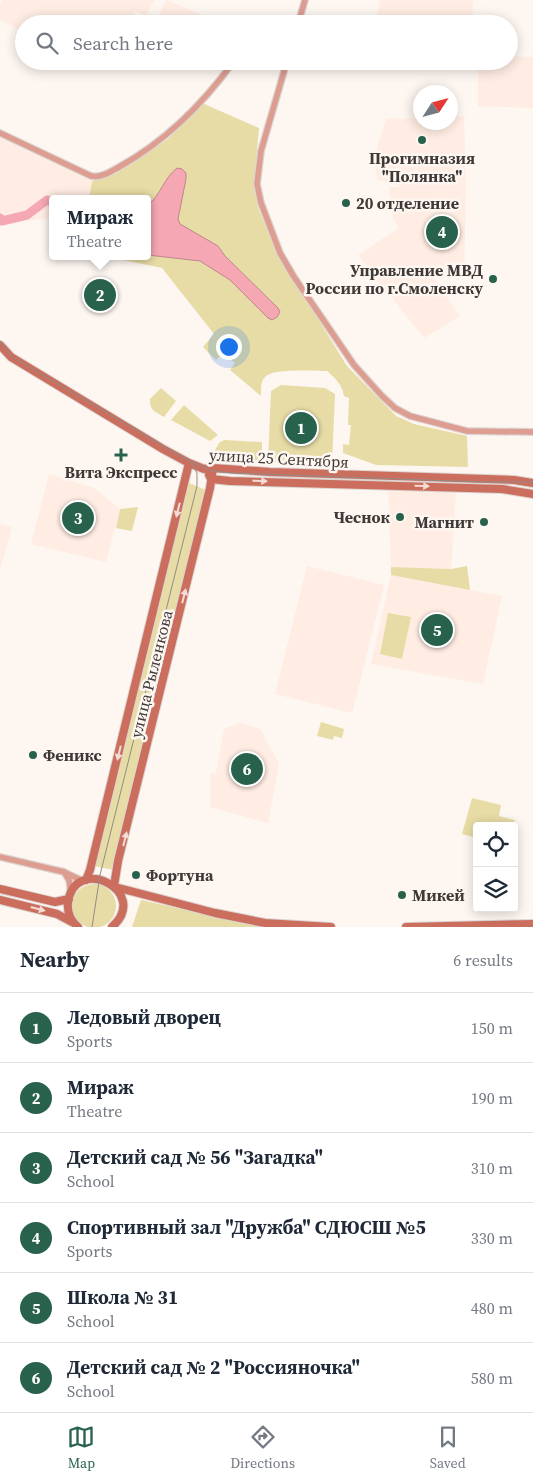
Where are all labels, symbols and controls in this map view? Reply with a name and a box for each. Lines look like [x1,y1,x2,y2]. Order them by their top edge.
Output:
search box [15,15,518,70]
icon: search [33,29,61,57]
text: Search here [73,30,173,56]
north arrow [413,85,458,130]
marker: Прогимназия "Полянка" [416,134,428,146]
place label: Прогимназия "Полянка" [369,147,475,187]
place label: 20 отделение [356,192,459,214]
popup [49,195,151,260]
marker: 20 отделение [340,197,352,209]
text: Мираж [67,204,133,230]
pin: 4 [426,213,458,251]
text: Theatre [67,230,122,252]
place label: Управление МВД России по г.Смоленску [306,259,484,299]
marker: Управление МВД России по г.Смоленску [487,273,499,285]
pin: 2 [84,276,116,314]
your location [216,334,242,360]
pin: 1 [285,409,317,447]
street label: улица 25 Сентября [209,443,349,473]
marker: Вита Экспресс [115,449,127,461]
place label: Вита Экспресс [65,461,177,483]
one-way arrow [252,478,268,486]
one-way arrow [415,483,431,491]
pin: 3 [62,499,94,537]
one-way arrow [174,503,182,518]
place label: Чеснок [334,506,391,528]
marker: Чеснок [394,511,406,523]
place label: Магнит [415,511,474,533]
marker: Магнит [478,516,490,528]
one-way arrow [180,588,188,603]
street label: улица Рыленкова [124,607,178,740]
pin: 5 [421,611,453,649]
place label: Феникс [43,744,102,766]
one-way arrow [114,746,122,761]
marker: Феникс [27,749,39,761]
pin: 6 [231,750,263,788]
map controls [473,822,518,912]
button: locate [473,822,518,867]
one-way arrow [121,831,129,846]
place label: Фортуна [146,864,214,886]
button: layers [473,867,518,912]
marker: Фортуна [130,869,142,881]
place label: Микей [412,884,465,906]
marker: Микей [396,889,408,901]
one-way arrow [30,905,45,913]
text: Nearby [20,945,90,974]
text: 6 results [453,949,513,971]
text: Ледовый дворец [67,1004,221,1030]
text: 1 [32,1017,40,1039]
text: 150 m [471,1017,513,1039]
text: Sports [67,1030,112,1052]
text: Мираж [67,1074,134,1100]
text: 2 [32,1087,40,1109]
text: 190 m [471,1087,513,1109]
text: Theatre [67,1100,122,1122]
text: Детский сад № 56 "Загадка" [67,1144,323,1170]
text: 3 [32,1157,40,1179]
text: 310 m [471,1157,513,1179]
text: School [67,1170,115,1192]
text: Спортивный зал "Дружба" СДЮСШ №5 [67,1214,426,1240]
text: 4 [32,1227,40,1249]
text: 330 m [471,1227,513,1249]
text: Sports [67,1240,112,1262]
text: Школа № 31 [67,1284,178,1310]
text: 5 [32,1297,40,1319]
text: 480 m [471,1297,513,1319]
text: School [67,1310,115,1332]
text: Детский сад № 2 "Россияночка" [67,1354,360,1380]
text: 6 [32,1367,40,1389]
text: 580 m [471,1367,513,1389]
text: School [67,1380,115,1402]
tab: Map [67,1423,95,1473]
tab: Directions [230,1423,295,1473]
tab: Saved [430,1423,466,1473]

